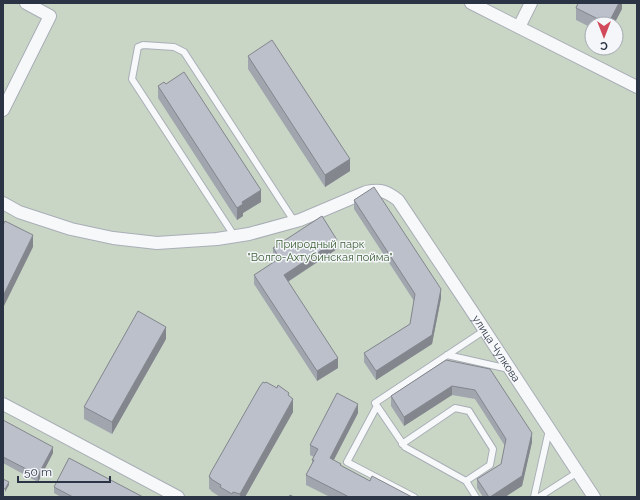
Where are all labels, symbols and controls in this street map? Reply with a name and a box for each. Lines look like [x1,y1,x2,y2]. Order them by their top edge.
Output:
north arrow [584,16,624,56]
text: С [600,39,608,52]
park label: Природный парк "Волго-Ахтубинская пойма" [247,238,393,264]
street label: улица Чулкова [469,313,523,385]
scale bar [18,458,110,484]
text: 50 m [24,465,52,479]

